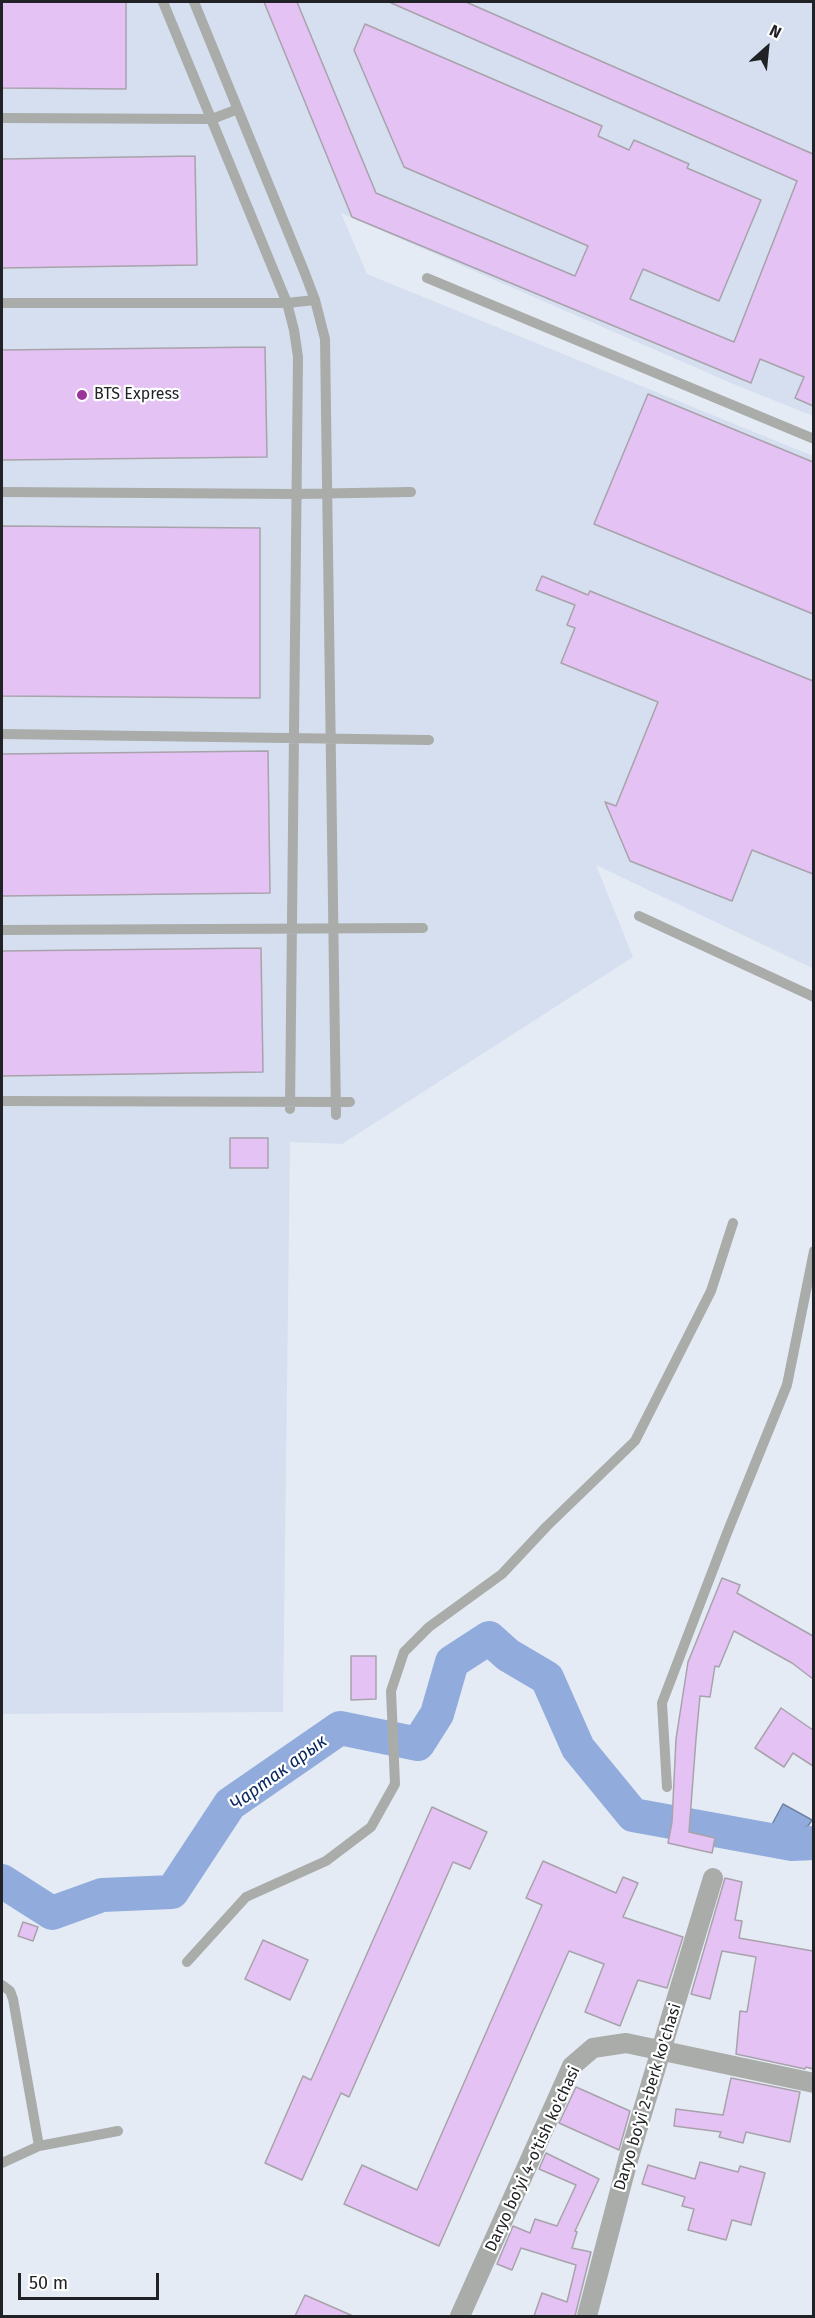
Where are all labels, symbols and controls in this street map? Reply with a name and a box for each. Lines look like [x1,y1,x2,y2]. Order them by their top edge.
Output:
north arrow [737,18,797,78]
text: N [766,21,784,42]
place label: BTS Express [94,385,179,405]
marker: BTS Express [75,388,89,402]
water label: Чартак арык [226,1731,332,1815]
street label: Daryo bo'yi 2-berk ko'chasi [610,2001,686,2193]
street label: Daryo bo'yi 4-o'tish ko'chasi [482,2063,584,2255]
scale bar [21,2261,162,2299]
text: 50 m [29,2272,68,2294]

